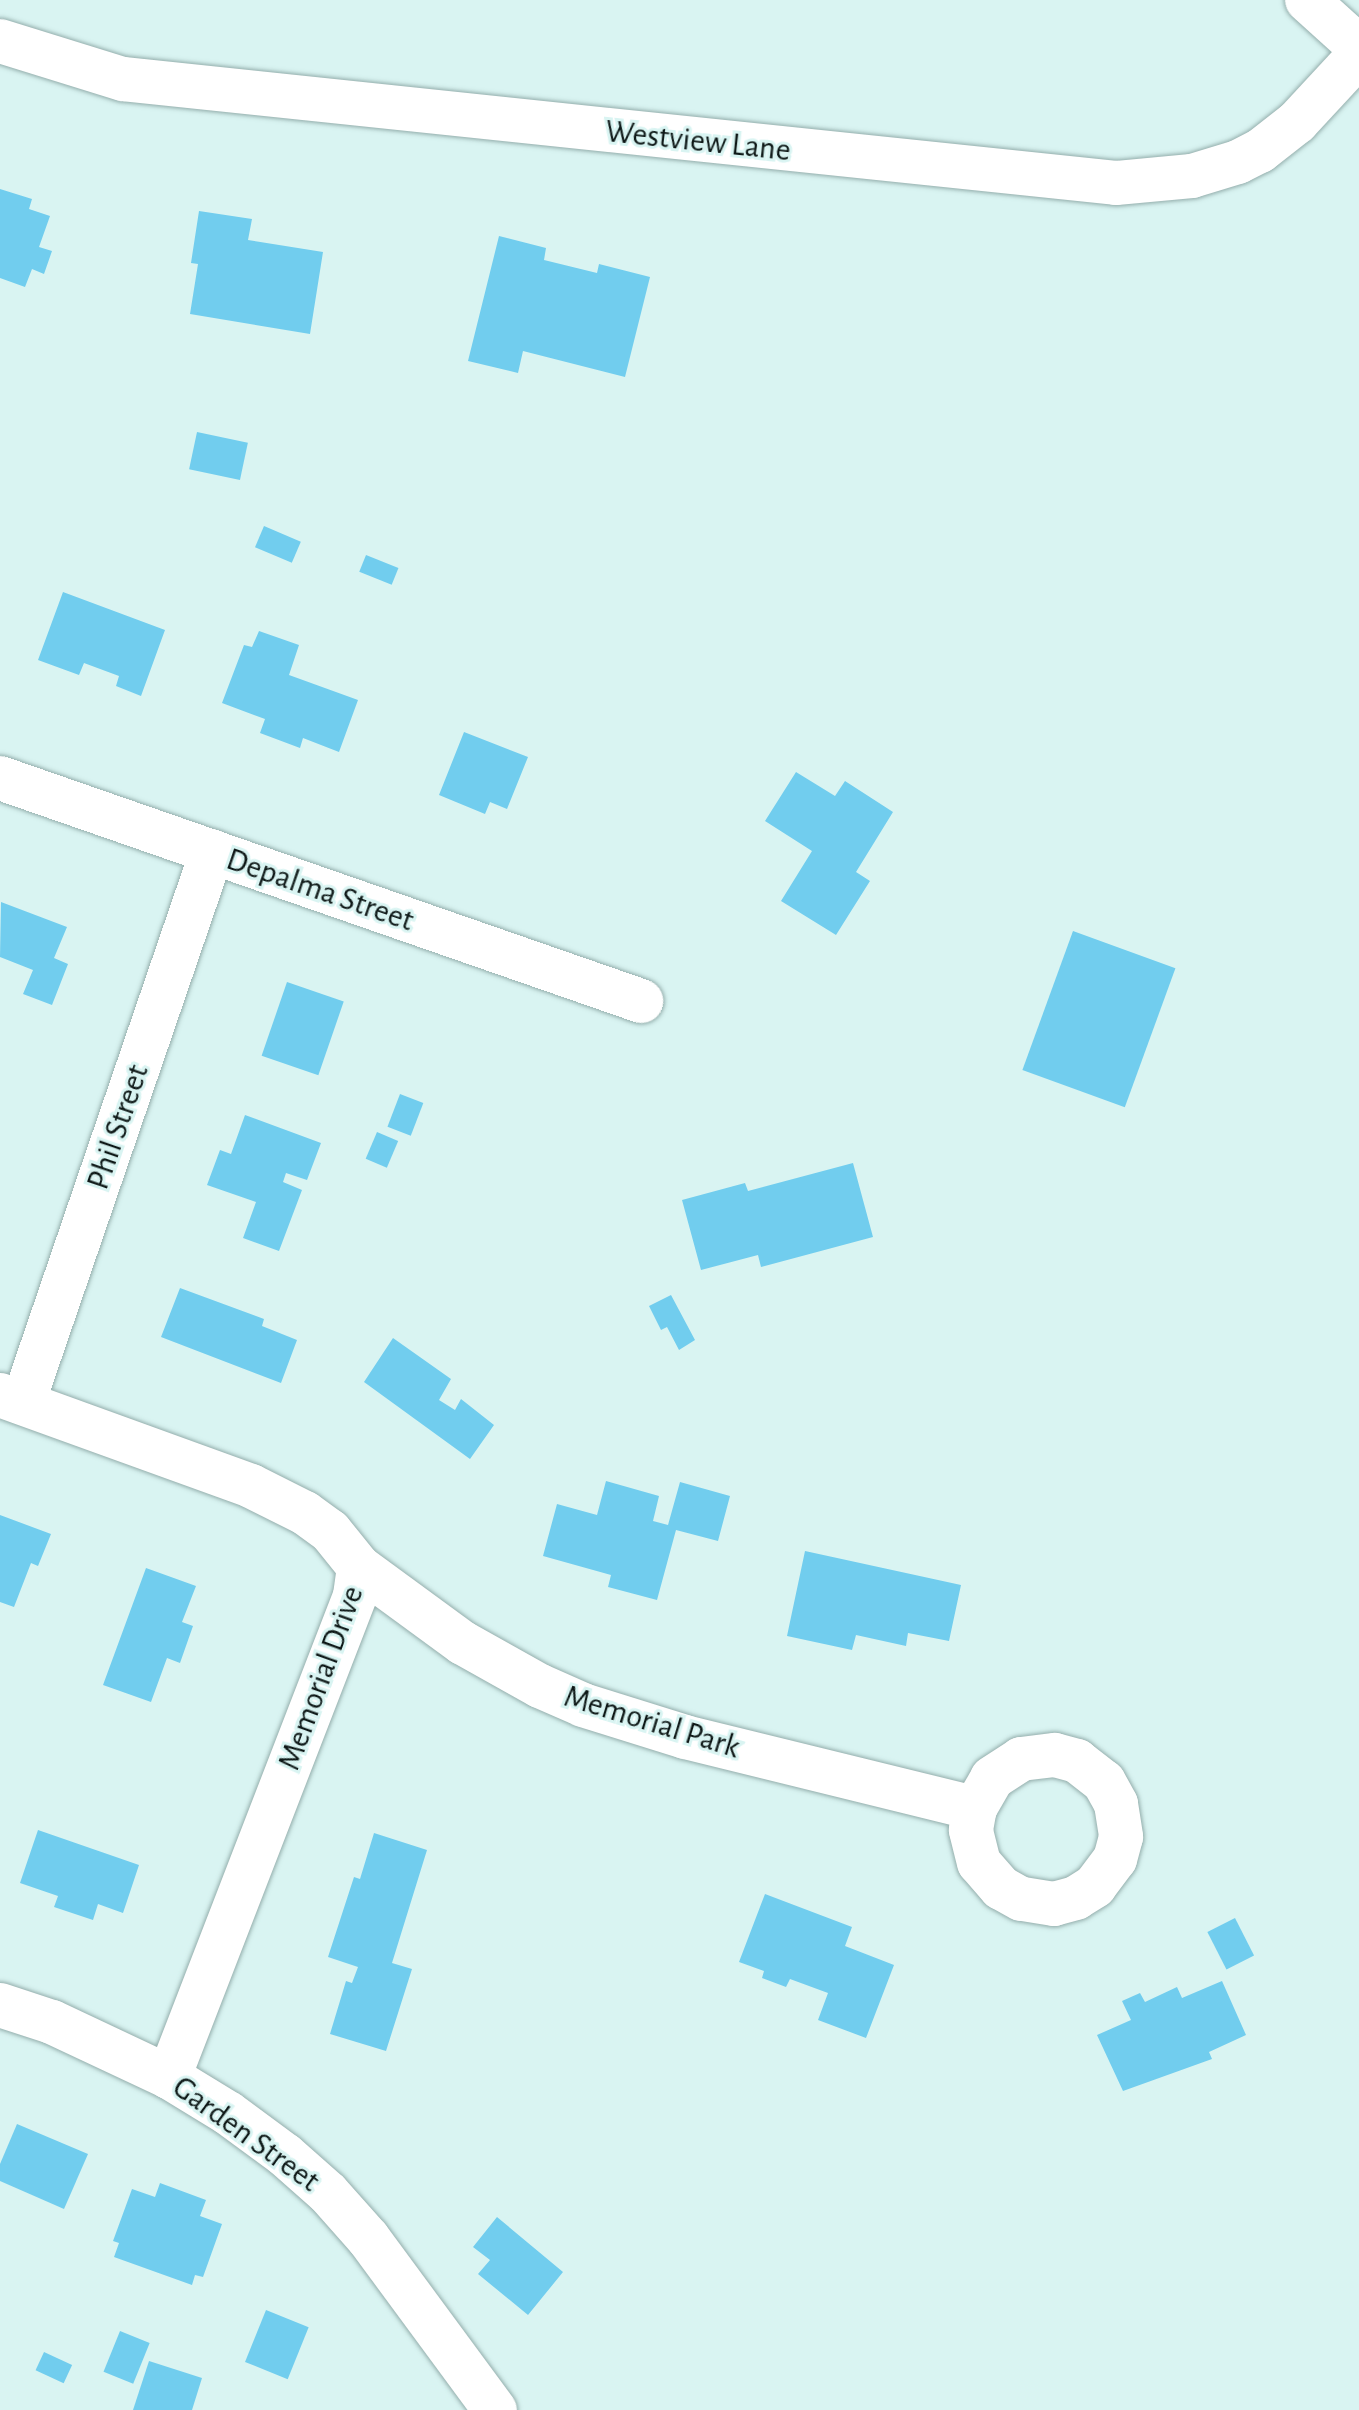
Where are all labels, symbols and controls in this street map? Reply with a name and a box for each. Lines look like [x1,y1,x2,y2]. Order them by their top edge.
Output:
street label: Westview Lane [604,112,792,170]
street label: Depalma Street [221,840,419,940]
street label: Phil Street [79,1060,157,1194]
street label: Memorial Drive [270,1581,372,1775]
street label: Memorial Park [560,1677,744,1767]
street label: Garden Street [165,2068,327,2200]

